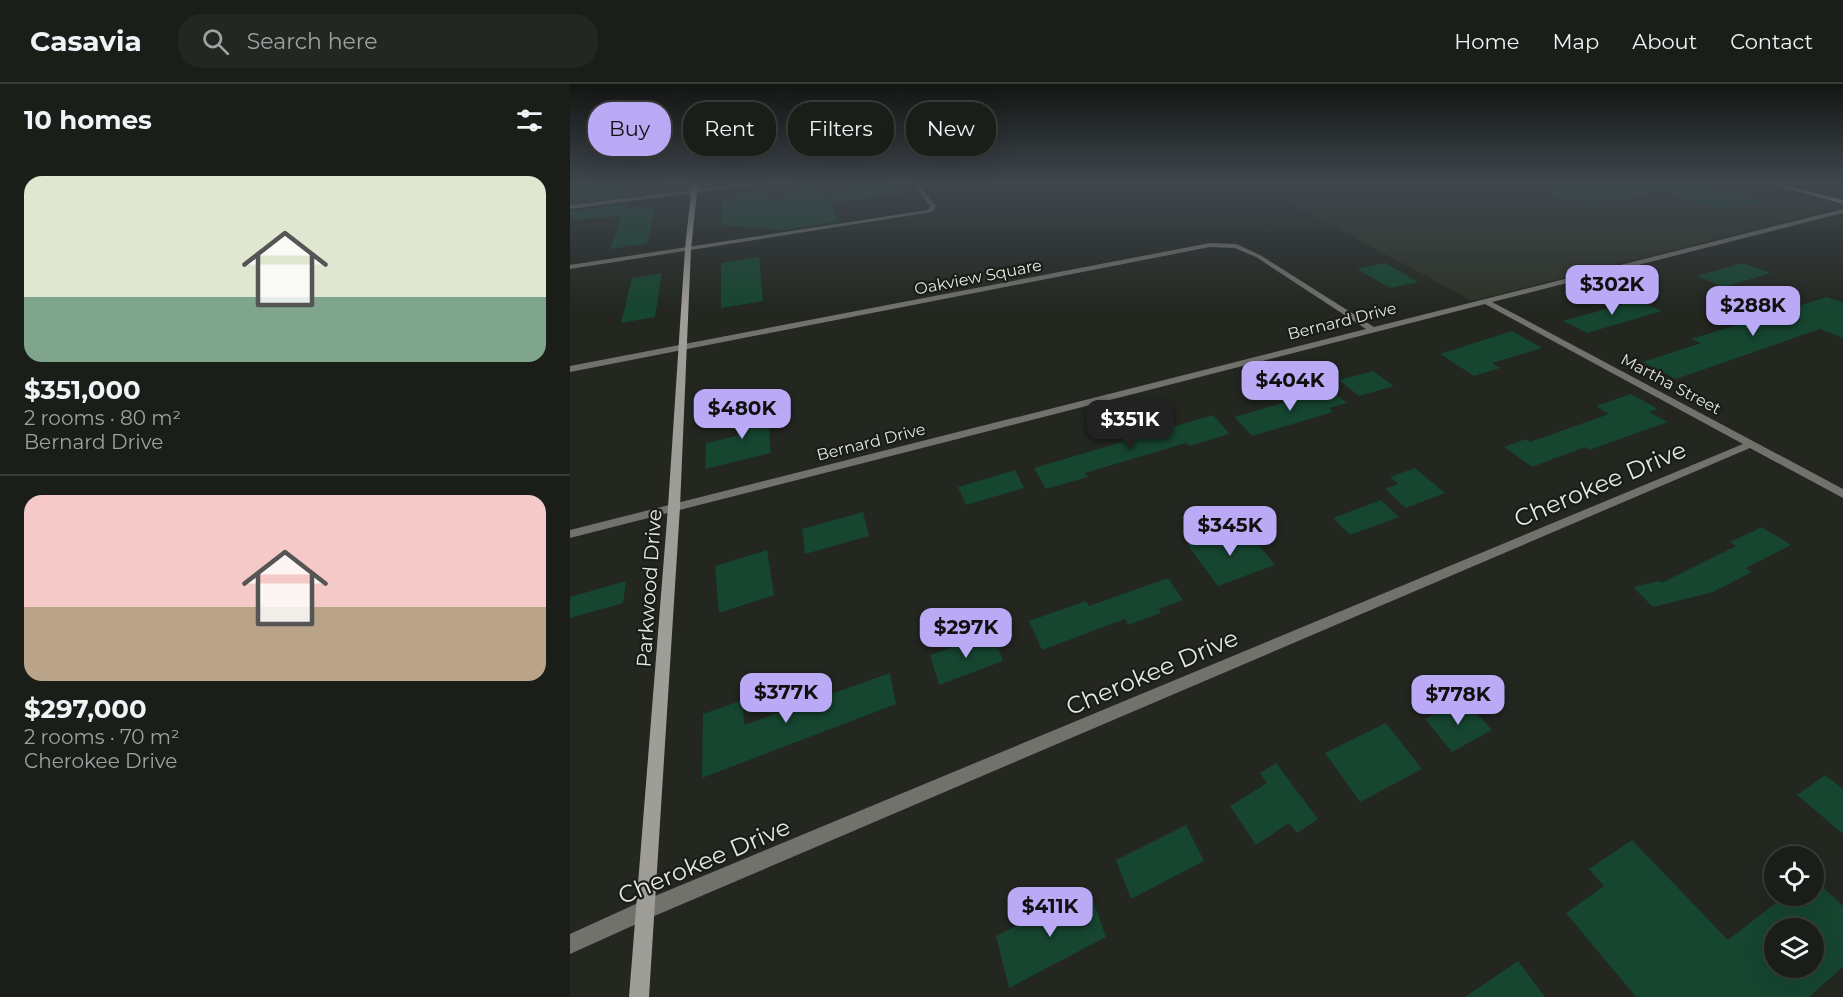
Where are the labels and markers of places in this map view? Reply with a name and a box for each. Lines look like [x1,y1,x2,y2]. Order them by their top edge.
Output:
pin: $302K [1570,265,1654,316]
pin: $288K [1711,286,1795,337]
pin: $404K [1248,361,1332,412]
pin: $480K [700,389,784,440]
pin: $351K [1088,400,1172,451]
pin: $345K [1188,506,1272,557]
pin: $297K [924,608,1008,659]
pin: $377K [744,673,828,724]
pin: $778K [1416,675,1500,726]
pin: $411K [1008,887,1092,938]

